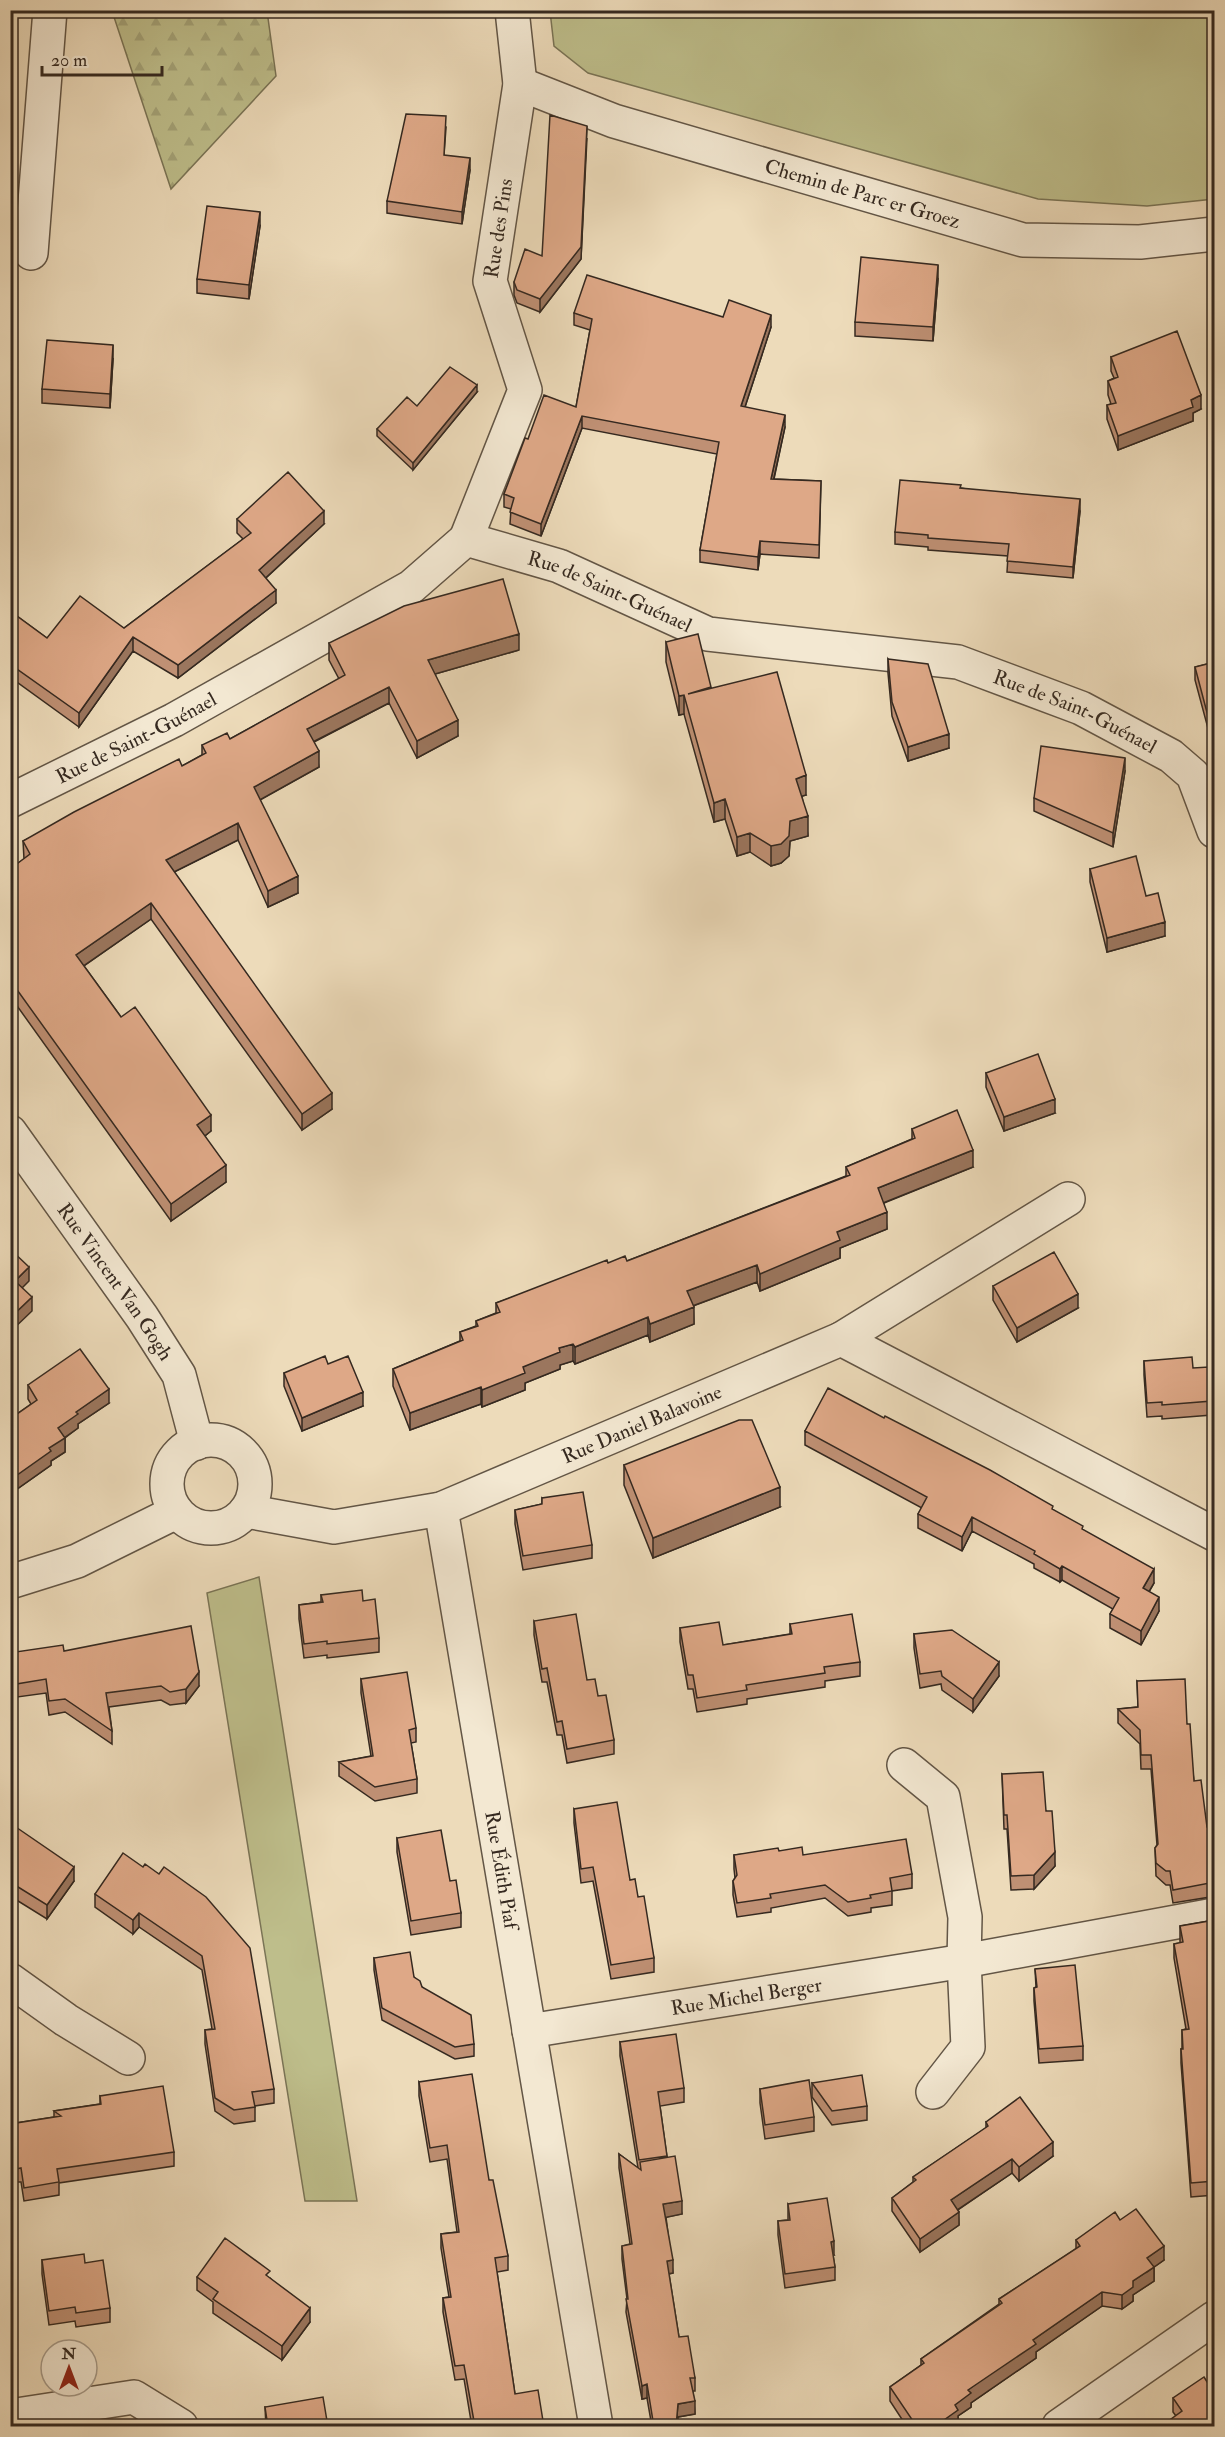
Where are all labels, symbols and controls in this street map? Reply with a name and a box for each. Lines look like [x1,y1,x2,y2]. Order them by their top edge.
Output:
scale bar [42,39,162,77]
text: 20 m [51,49,87,72]
street label: Chemin de Parc er Groez [762,153,964,234]
street label: Rue des Pins [478,177,518,280]
street label: Rue de Saint-Guénael [525,545,696,638]
street label: Rue de Saint-Guénael [990,664,1161,759]
street label: Rue de Saint-Guénael [52,686,221,789]
street label: Rue Vincent Van Gogh [52,1198,179,1365]
street label: Rue Daniel Balavoine [558,1379,725,1469]
street label: Rue Édith Piaf [480,1809,525,1934]
street label: Rue Michel Berger [669,1972,824,2020]
north arrow [39,2338,99,2398]
text: N [61,2344,77,2364]

